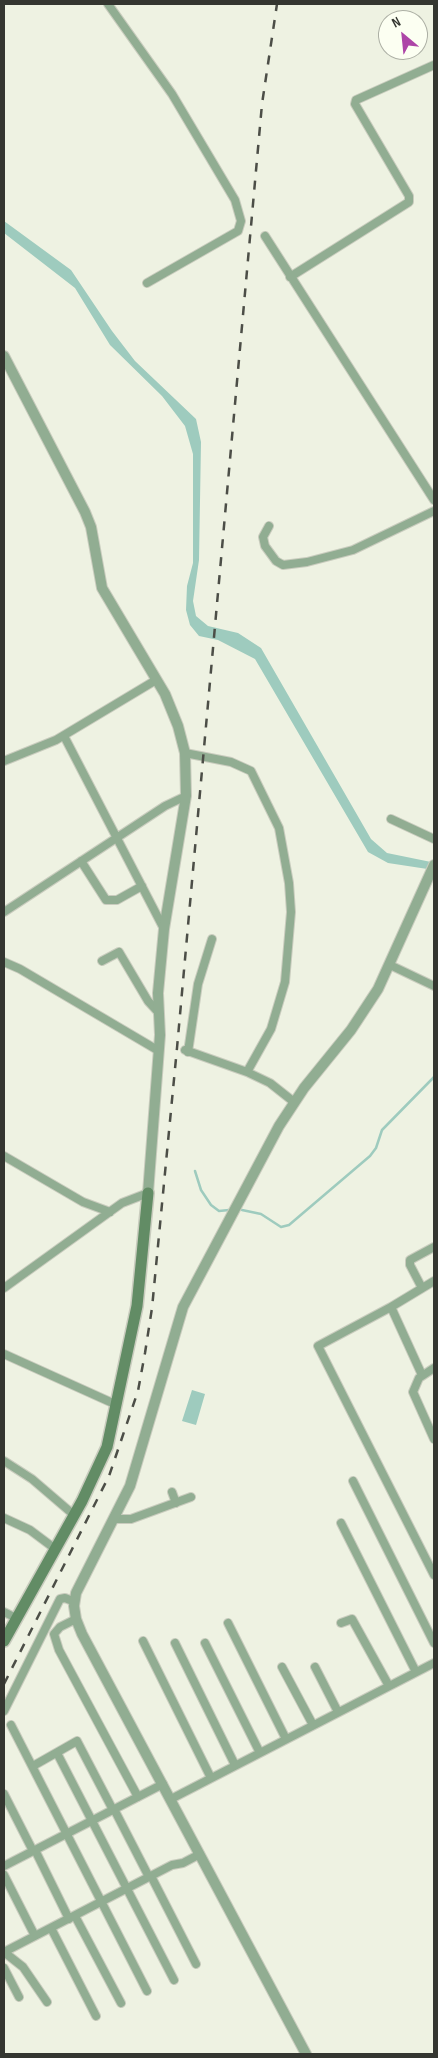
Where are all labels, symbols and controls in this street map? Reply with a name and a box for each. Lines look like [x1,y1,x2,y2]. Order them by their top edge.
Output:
north arrow [378,10,428,60]
text: N [389,13,403,31]

